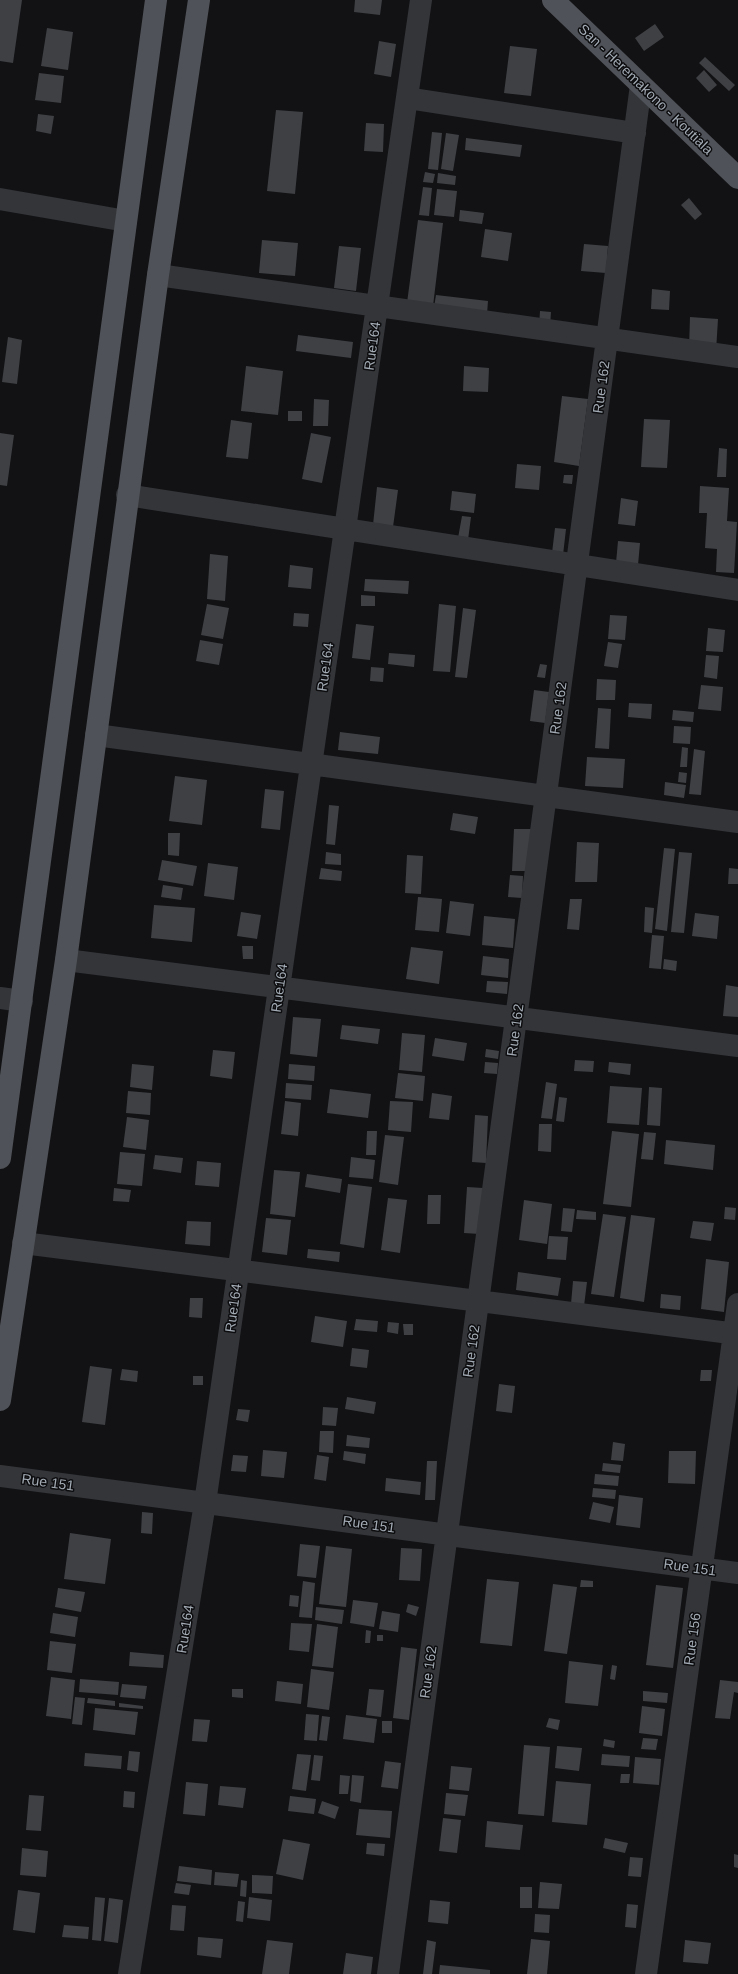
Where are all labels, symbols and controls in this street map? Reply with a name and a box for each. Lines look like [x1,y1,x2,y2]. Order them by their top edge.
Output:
street label: San - Heremakono - Koutiala [576,21,717,158]
street label: Rue164 [361,320,383,371]
street label: Rue 162 [589,359,613,414]
street label: Rue164 [314,641,336,692]
street label: Rue 162 [546,680,570,735]
street label: Rue164 [268,962,290,1013]
street label: Rue 162 [503,1002,527,1057]
street label: Rue164 [222,1282,244,1333]
street label: Rue 162 [459,1323,483,1378]
street label: Rue 151 [21,1470,76,1494]
street label: Rue 151 [342,1512,397,1536]
street label: Rue 151 [663,1555,718,1579]
street label: Rue164 [173,1603,197,1654]
street label: Rue 156 [680,1611,704,1666]
street label: Rue 162 [416,1644,440,1699]

